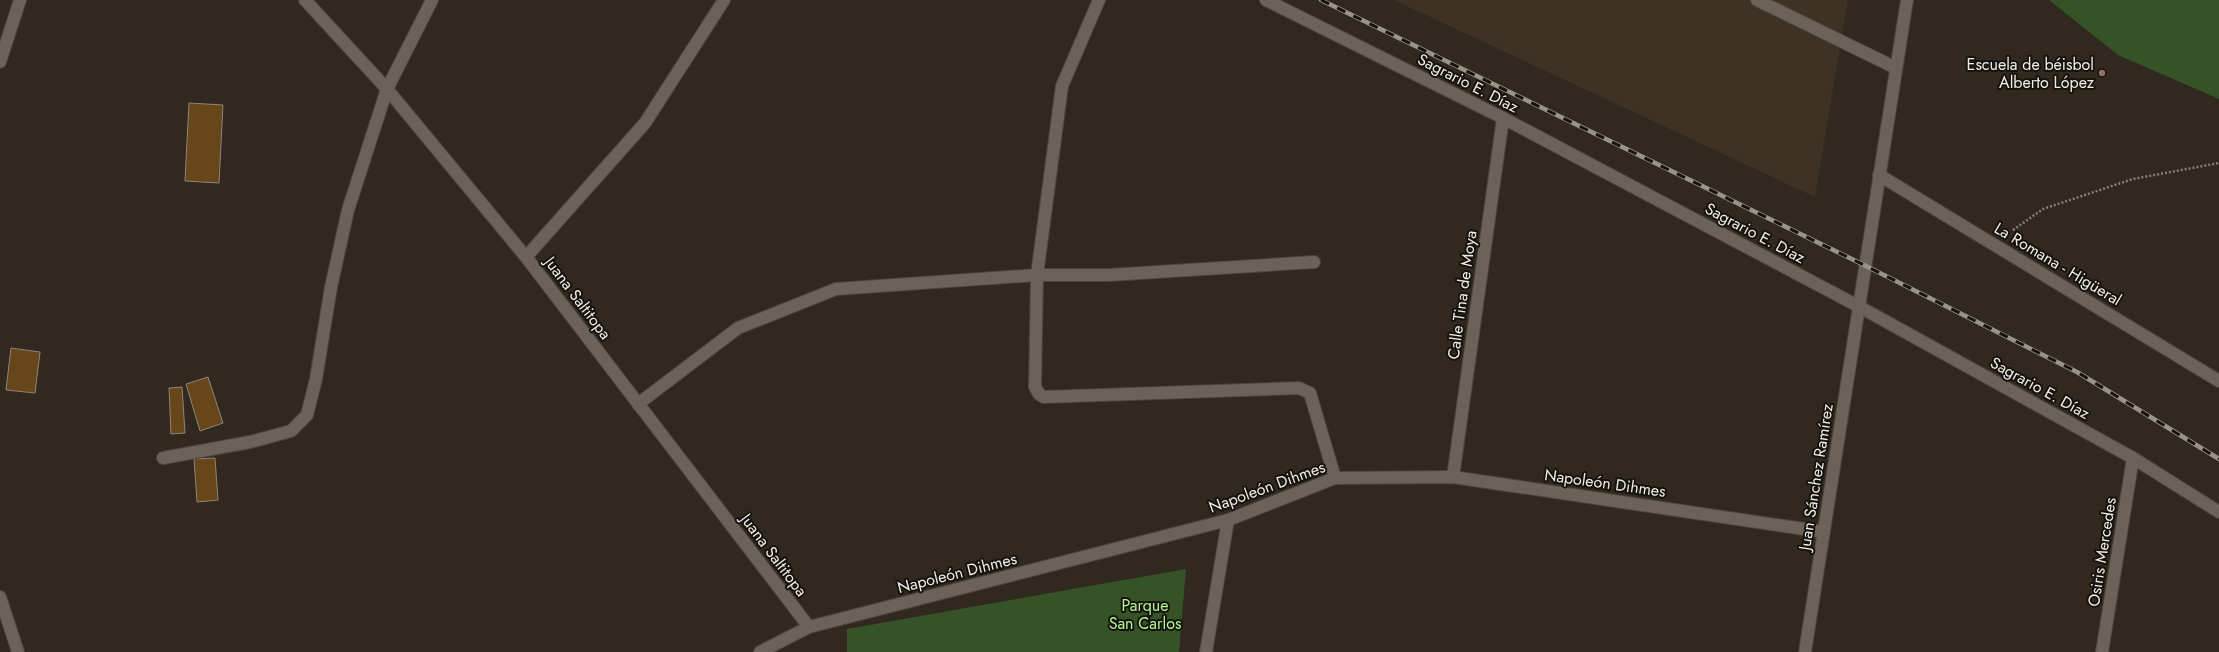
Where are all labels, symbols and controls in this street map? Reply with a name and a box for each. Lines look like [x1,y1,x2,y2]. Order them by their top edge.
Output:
street label: Sagrario E. Díaz [1414,48,1523,119]
place label: Escuela de béisbol Alberto López [1967,53,2095,94]
marker: Escuela de béisbol Alberto López [2097,68,2107,78]
street label: Sagrario E. Díaz [1701,197,1810,269]
street label: La Romana - Higüeral [1990,217,2126,311]
street label: Calle Tina de Moya [1442,229,1482,361]
street label: Juana Saltitopa [538,250,617,344]
street label: Sagrario E. Díaz [1986,351,2094,425]
street label: Juan Sánchez Ramírez [1793,401,1839,554]
street label: Napoleón Dihmes [1206,455,1328,519]
street label: Napoleón Dihmes [1543,463,1667,503]
street label: Osiris Mercedes [2082,496,2122,608]
street label: Juana Saltitopa [734,507,813,601]
street label: Napoleón Dihmes [895,547,1019,599]
park label: Parque San Carlos [1109,594,1181,635]

